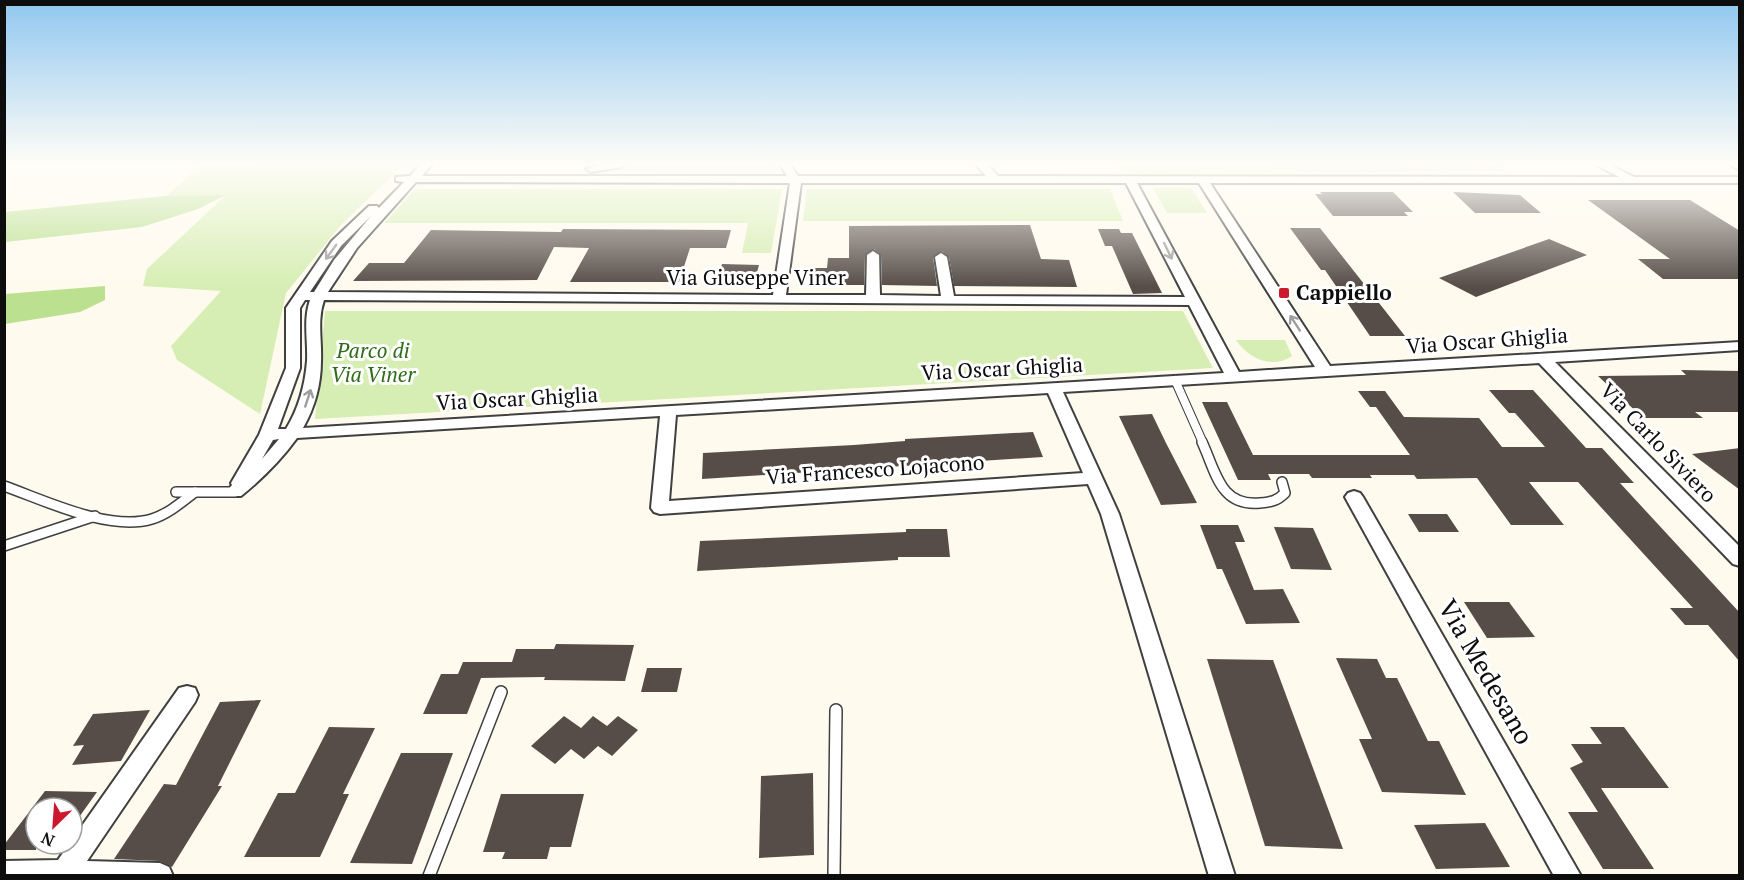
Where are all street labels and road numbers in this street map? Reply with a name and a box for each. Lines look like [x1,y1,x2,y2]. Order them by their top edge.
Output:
street label: Via Giuseppe Viner [666,263,846,291]
street label: Via Oscar Ghiglia [1405,320,1569,360]
street label: Via Oscar Ghiglia [920,350,1084,386]
street label: Via Carlo Siviero [1594,376,1723,508]
street label: Via Oscar Ghiglia [435,380,599,416]
street label: Via Francesco Lojacono [765,447,985,491]
street label: Via Medesano [1432,593,1542,750]

